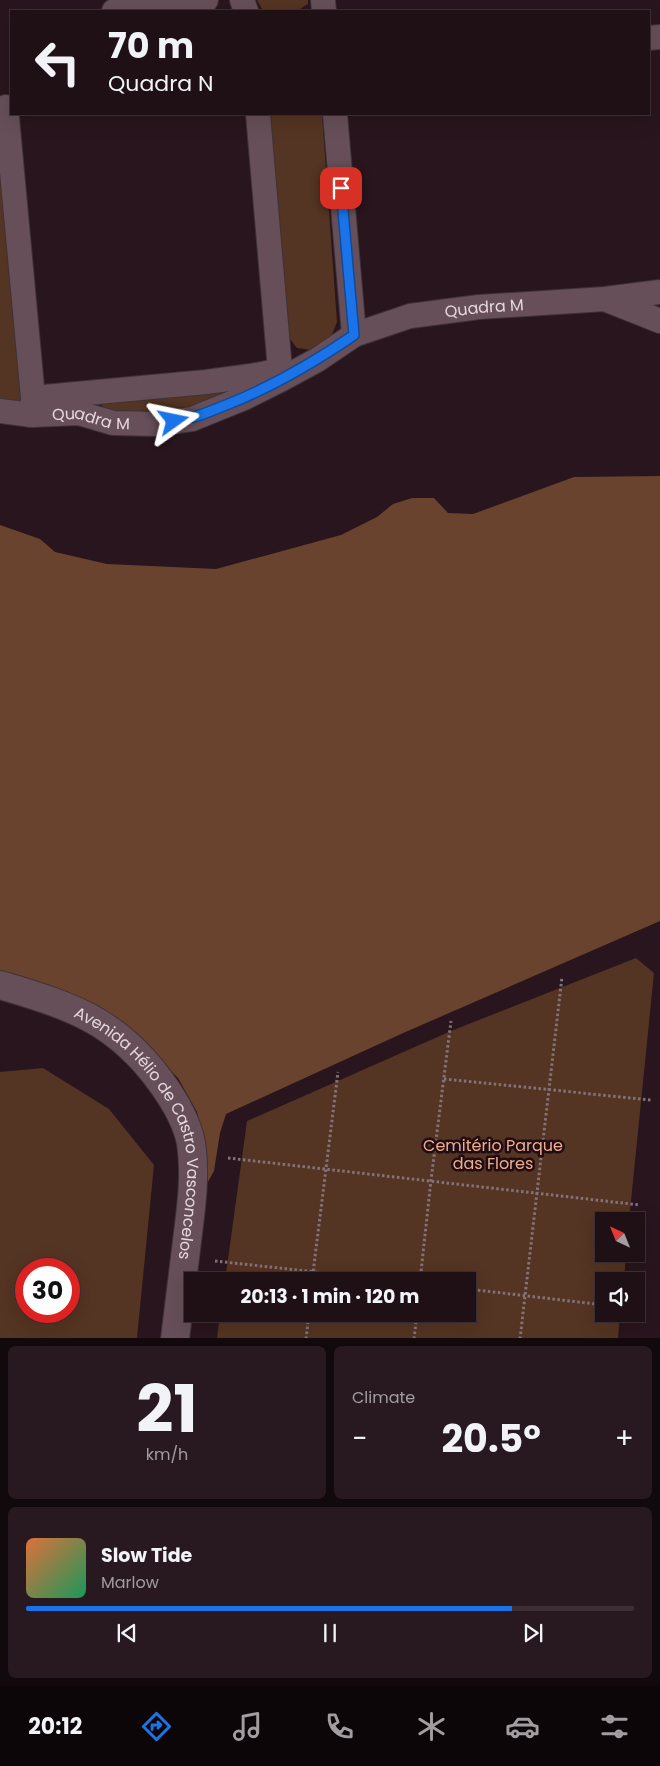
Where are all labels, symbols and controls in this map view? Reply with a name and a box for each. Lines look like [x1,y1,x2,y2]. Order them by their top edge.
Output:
text: 70 m [108,21,194,70]
icon: left [25,30,90,95]
text: Quadra N [108,68,214,99]
pin [320,167,362,209]
icon: arrive [327,174,355,202]
street label: Quadra M [443,293,524,323]
position arrow [147,394,199,446]
street label: Quadra M [52,401,130,435]
street label: Avenida Hélio de Castro Vasconcelos [71,1000,205,1261]
park label: Cemitério Parque das Flores [423,1134,563,1175]
north arrow [595,1212,645,1262]
map controls [595,1212,645,1322]
speed limit sign: 30 [15,1258,80,1323]
button: sound [595,1272,645,1322]
text: 20:13 · 1 min · 120 m [241,1283,419,1310]
text: 21 [136,1364,198,1455]
text: Climate [352,1386,415,1409]
text: 20.5° [441,1412,541,1465]
text: − [352,1419,367,1458]
text: + [615,1419,634,1458]
text: km/h [146,1443,188,1466]
text: Slow Tide [101,1542,192,1569]
text: Marlow [101,1571,159,1594]
icon: previous [113,1619,141,1647]
icon: pause [316,1619,344,1647]
icon: next [519,1619,547,1647]
icon: directions [139,1709,174,1744]
icon: music [230,1709,265,1744]
icon: phone [322,1709,357,1744]
icon: climate [414,1709,449,1744]
icon: car [505,1709,540,1744]
icon: filters [597,1709,632,1744]
text: 20:12 [28,1711,82,1742]

